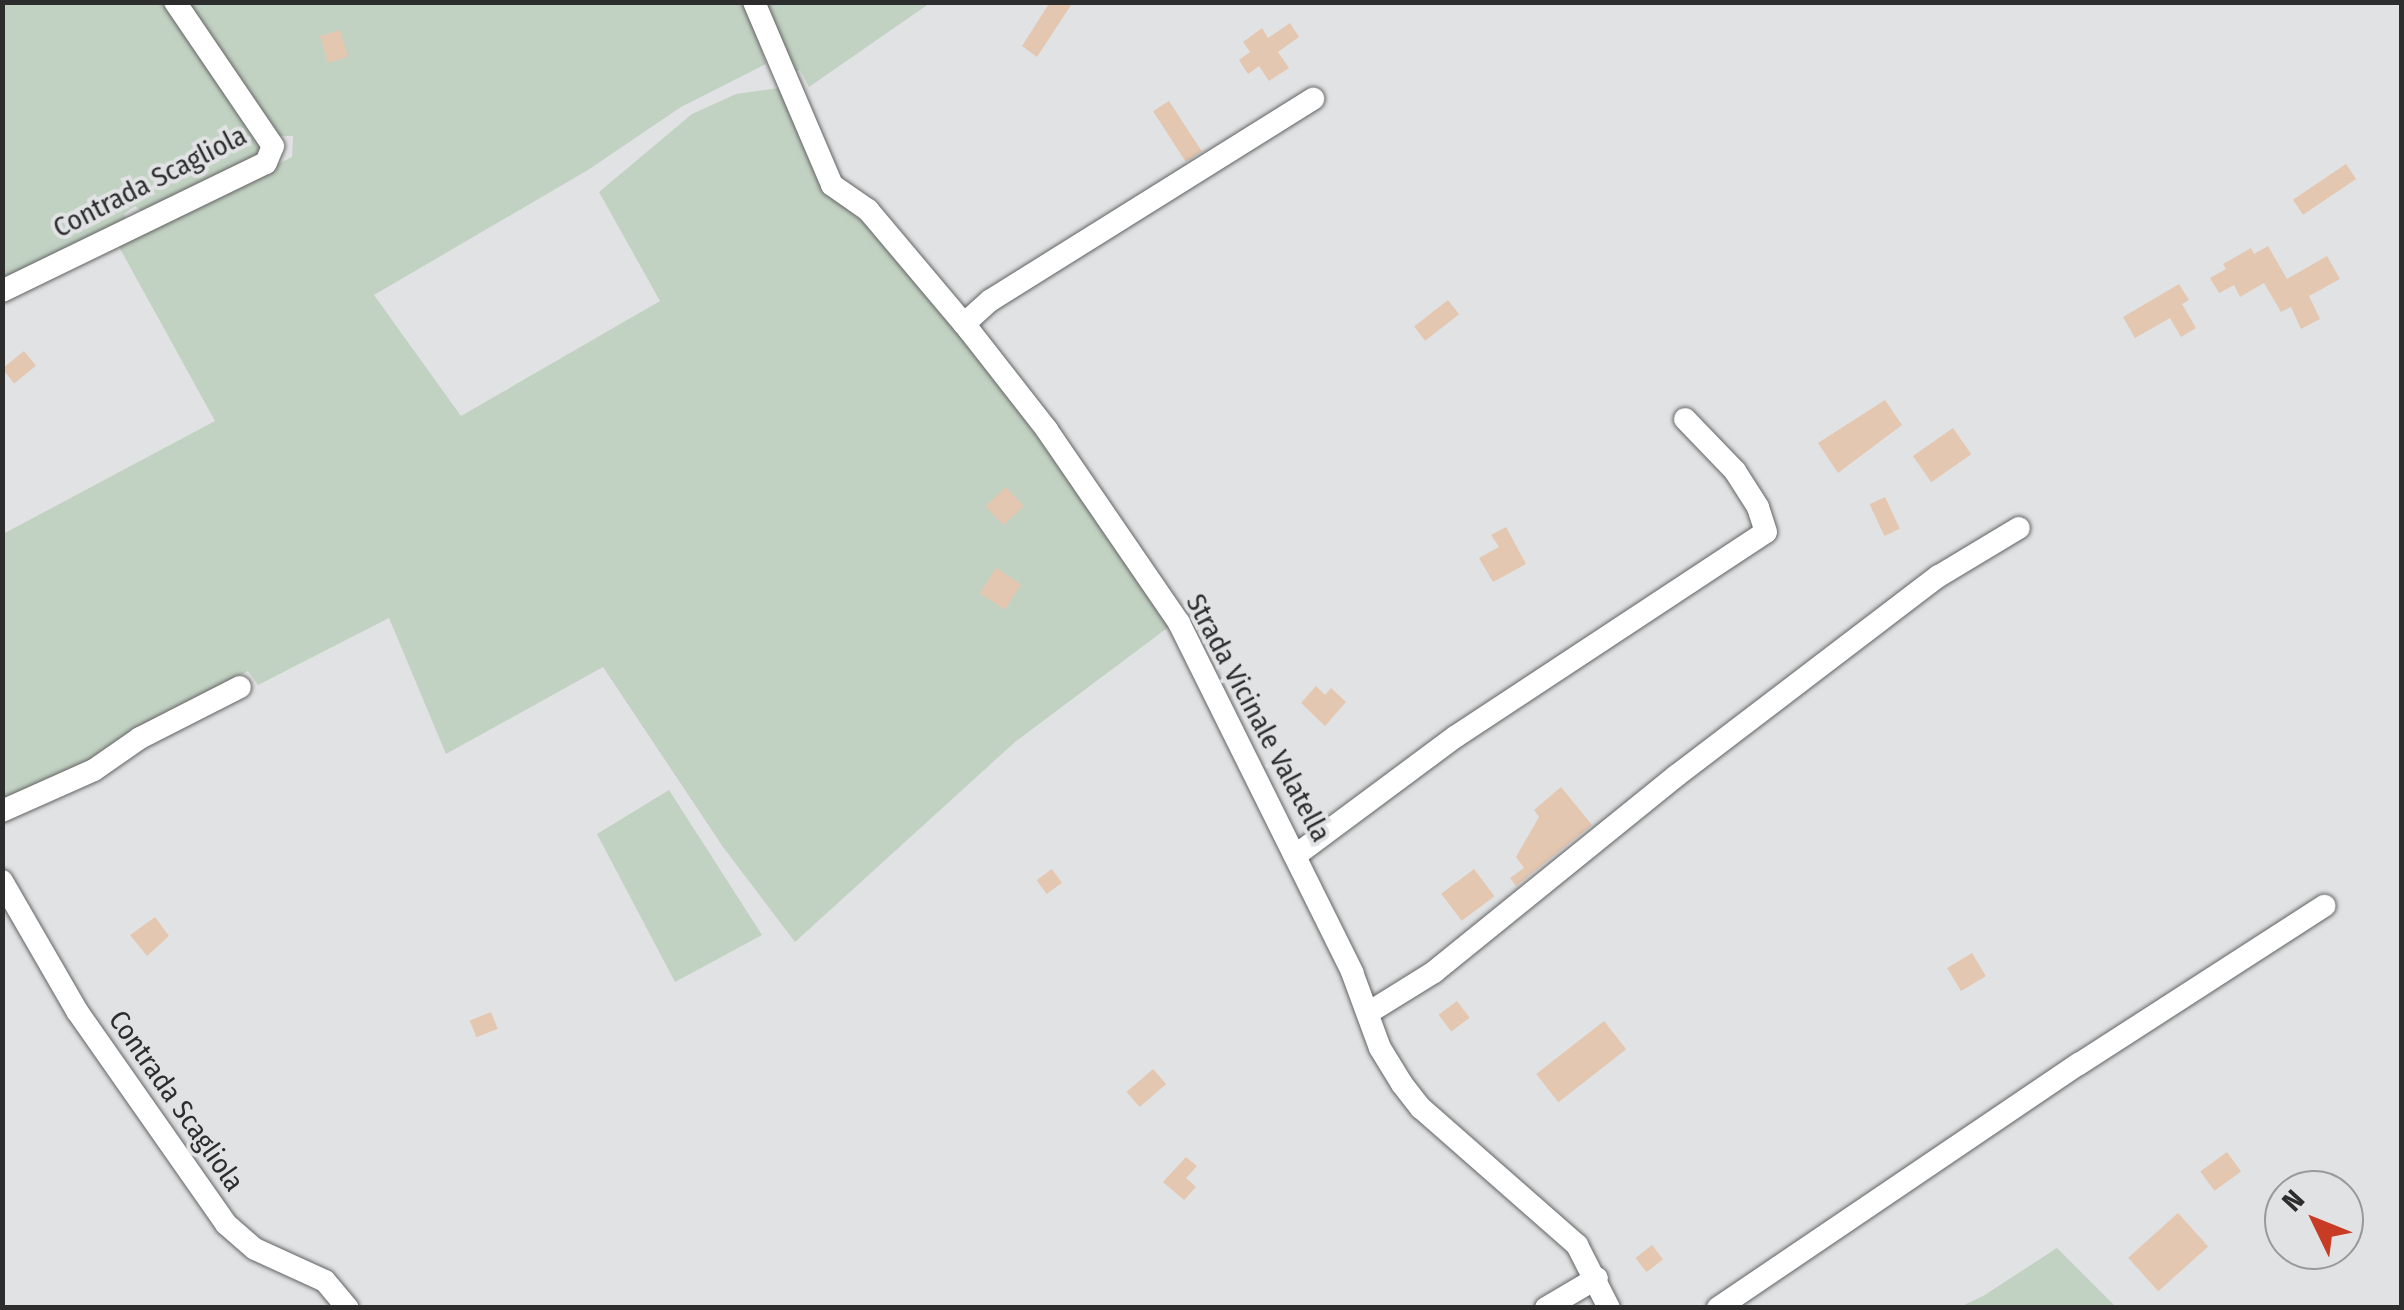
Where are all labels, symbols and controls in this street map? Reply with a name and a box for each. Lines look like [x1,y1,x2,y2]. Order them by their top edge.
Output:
street label: Contrada Scagliola [48,119,252,245]
street label: Strada Vicinale Valatella [1178,588,1338,848]
street label: Contrada Scagliola [101,1004,251,1198]
north arrow [2264,1170,2364,1270]
text: N [2275,1183,2311,1218]

